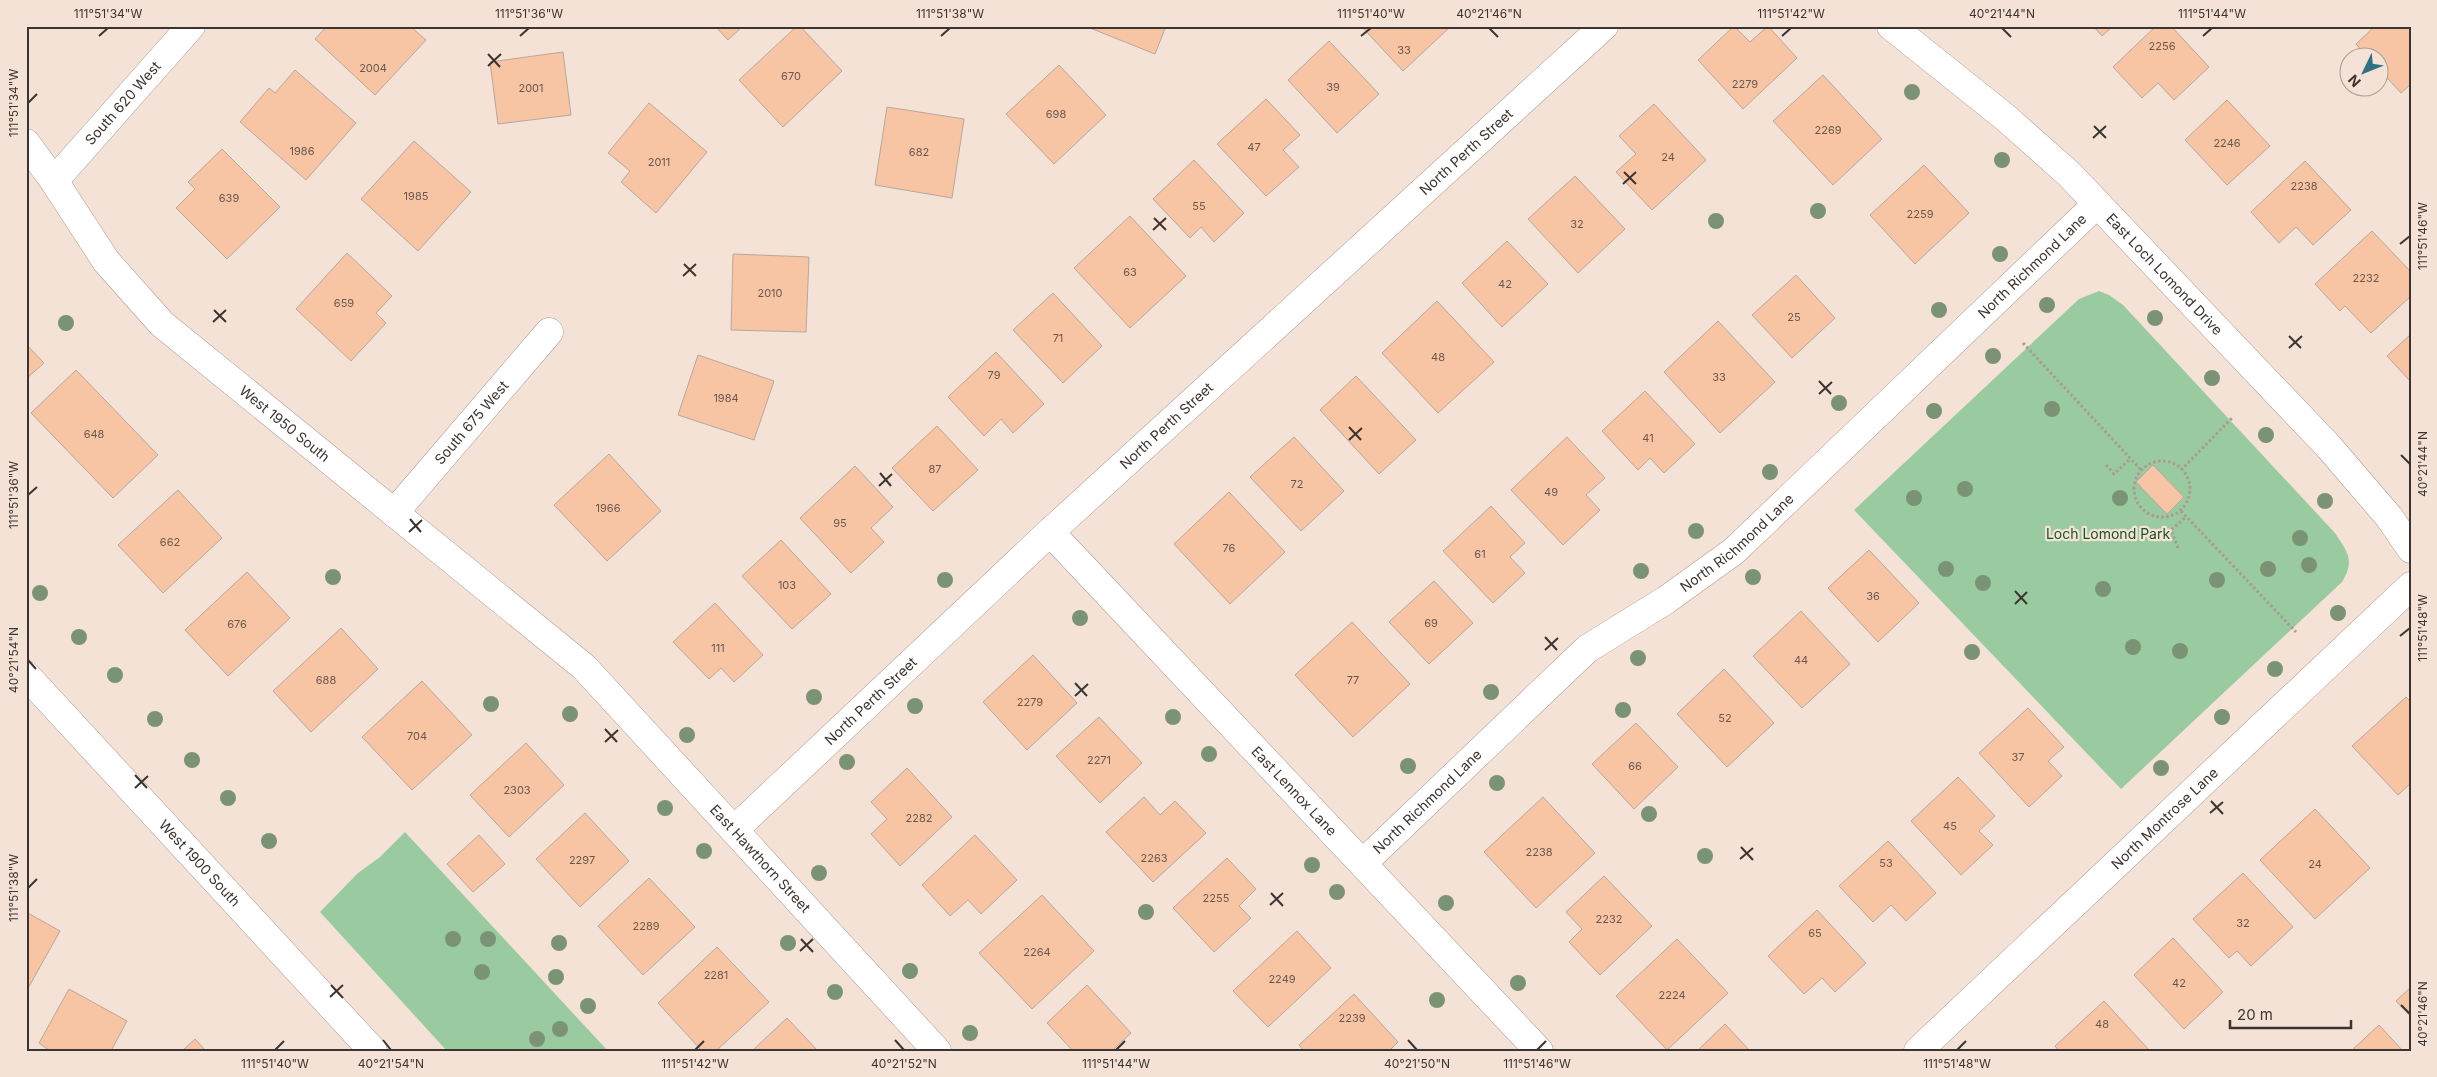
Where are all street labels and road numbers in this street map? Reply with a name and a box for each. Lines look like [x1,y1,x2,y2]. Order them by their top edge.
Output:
street label: South 620 West [81,57,164,148]
street label: North Perth Street [1416,104,1516,198]
street label: North Richmond Lane [1974,210,2090,321]
street label: East Loch Lomond Drive [2103,210,2227,338]
street label: South 675 West [431,377,512,468]
street label: North Perth Street [1116,378,1216,472]
street label: West 1950 South [236,382,334,465]
street label: North Richmond Lane [1676,490,1797,595]
street label: North Perth Street [821,653,920,748]
street label: East Lennox Lane [1248,742,1341,839]
street label: North Richmond Lane [1369,745,1485,857]
street label: North Montrose Lane [2107,764,2221,872]
street label: East Hawthorn Street [707,801,815,916]
street label: West 1900 South [156,816,244,910]

